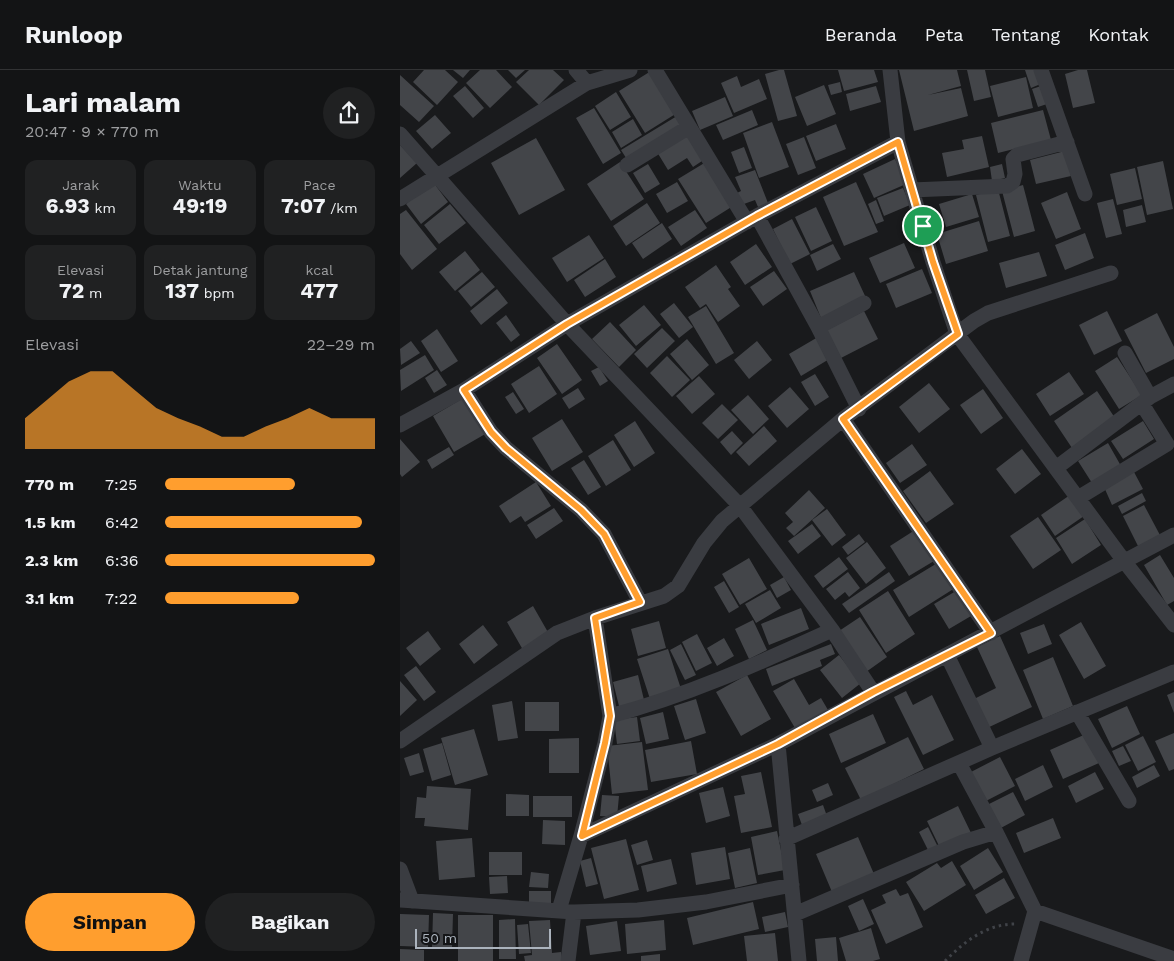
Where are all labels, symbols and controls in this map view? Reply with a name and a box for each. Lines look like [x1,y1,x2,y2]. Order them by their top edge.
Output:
text: Runloop [25,21,123,49]
text: Beranda [825,24,897,45]
text: Peta [925,24,963,45]
text: Tentang [991,24,1060,45]
text: Kontak [1088,24,1149,45]
text: Lari malam [25,86,181,119]
button: share [323,87,375,139]
text: 20:47 · 9 × 770 m [25,122,159,141]
text: Jarak [62,177,99,193]
text: Waktu [178,177,222,193]
text: Pace [303,177,336,193]
text: 6.93 [46,193,90,218]
text: 49:19 [173,193,227,218]
text: 7:07 [281,193,325,218]
text: km [90,200,116,216]
text: /km [325,200,358,216]
pin [902,205,944,247]
icon: arrive [909,212,937,240]
text: Elevasi [57,262,104,278]
text: Detak jantung [152,262,247,278]
text: kcal [305,262,333,278]
text: 72 [59,278,84,303]
text: 137 [165,278,199,303]
text: 477 [300,278,338,303]
text: m [84,285,102,301]
text: bpm [199,285,235,301]
text: Elevasi [25,335,79,354]
text: 22–29 m [307,335,375,354]
text: 770 m [25,475,74,494]
text: 7:25 [105,475,137,494]
text: 1.5 km [25,513,75,532]
text: 6:42 [105,513,139,532]
text: 2.3 km [25,551,78,570]
text: 6:36 [105,551,139,570]
text: 3.1 km [25,589,74,608]
text: 7:22 [105,589,137,608]
button: Simpan [25,893,195,951]
button: Bagikan [205,893,375,951]
scale bar [415,926,551,949]
text: 50 m [422,930,457,946]

